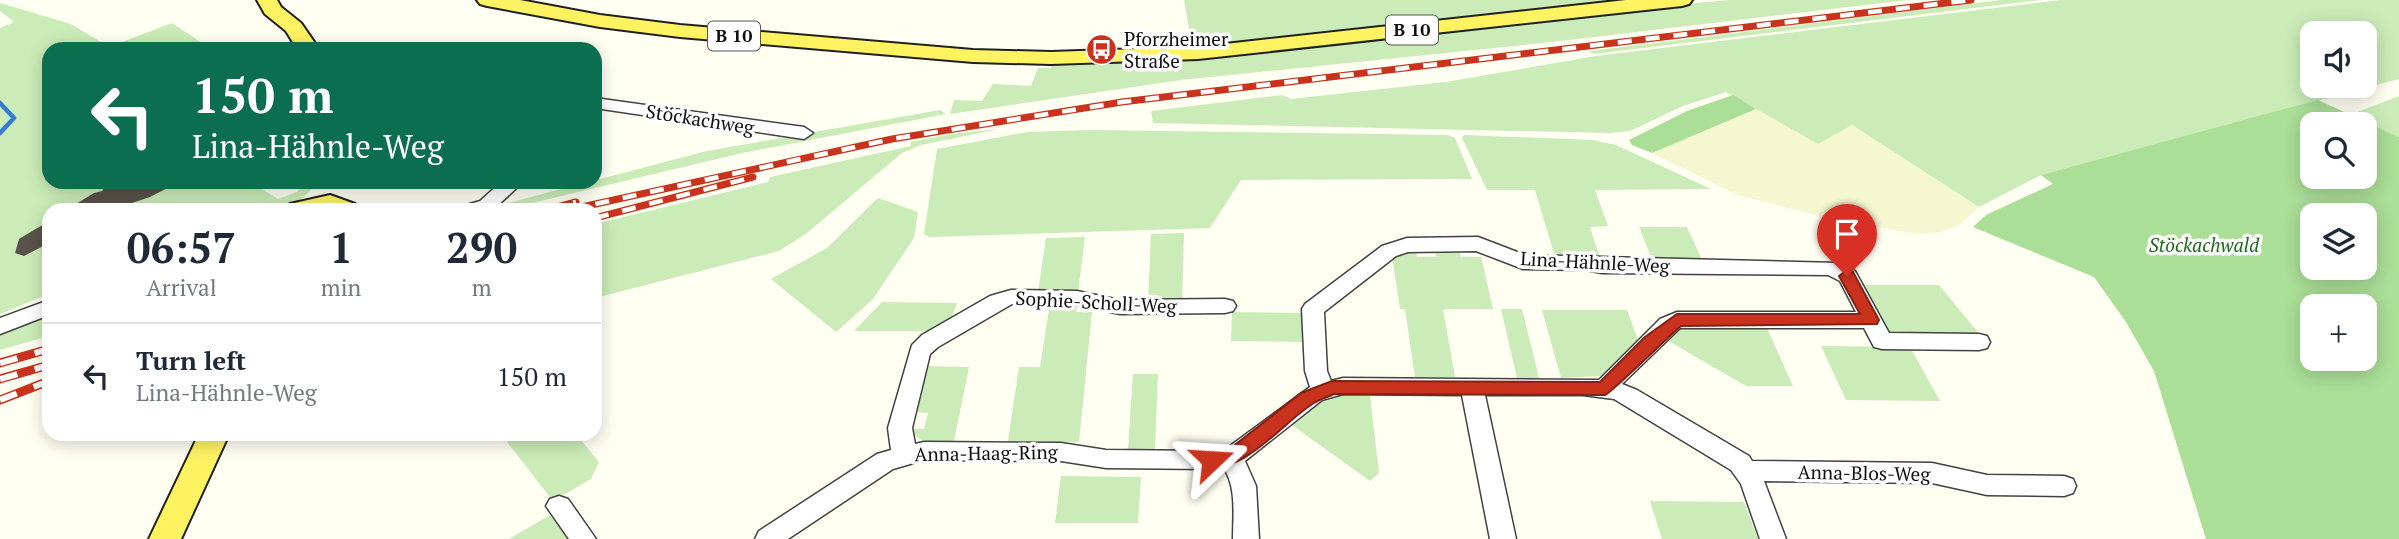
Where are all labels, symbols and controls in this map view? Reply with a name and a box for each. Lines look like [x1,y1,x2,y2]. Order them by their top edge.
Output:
road number: B 10 [1386,15,1438,44]
map controls [2300,21,2377,371]
button: sound [2300,21,2377,98]
road number: B 10 [708,22,760,51]
place label: Pforzheimer Straße [1124,26,1229,73]
bus stop icon: Pforzheimer Straße [1084,33,1118,67]
text: 150 m [192,62,334,127]
icon: left [77,70,168,161]
street label: Stöckachweg [644,98,757,140]
button: search [2300,112,2377,189]
text: Lina-Hähnle-Weg [192,125,444,167]
button: layers [2300,203,2377,280]
pin [1817,204,1877,276]
icon: arrive [1828,215,1866,253]
text: 06:57 [127,219,236,275]
text: 1 [329,219,353,275]
text: 290 [446,219,517,275]
park label: Stöckachwald [2149,232,2260,257]
street label: Lina-Hähnle-Weg [1520,245,1671,278]
text: Arrival [146,272,217,303]
text: min [321,272,361,303]
text: m [472,272,492,303]
street label: Sophie-Scholl-Weg [1015,285,1178,318]
button: + [2300,294,2377,371]
text: Turn left [136,343,246,377]
icon: left [77,357,115,395]
text: 150 m [497,359,567,393]
text: Lina-Hähnle-Weg [136,377,317,408]
position arrow [1175,423,1249,497]
street label: Anna-Haag-Ring [914,439,1059,466]
street label: Anna-Blos-Weg [1798,459,1932,486]

